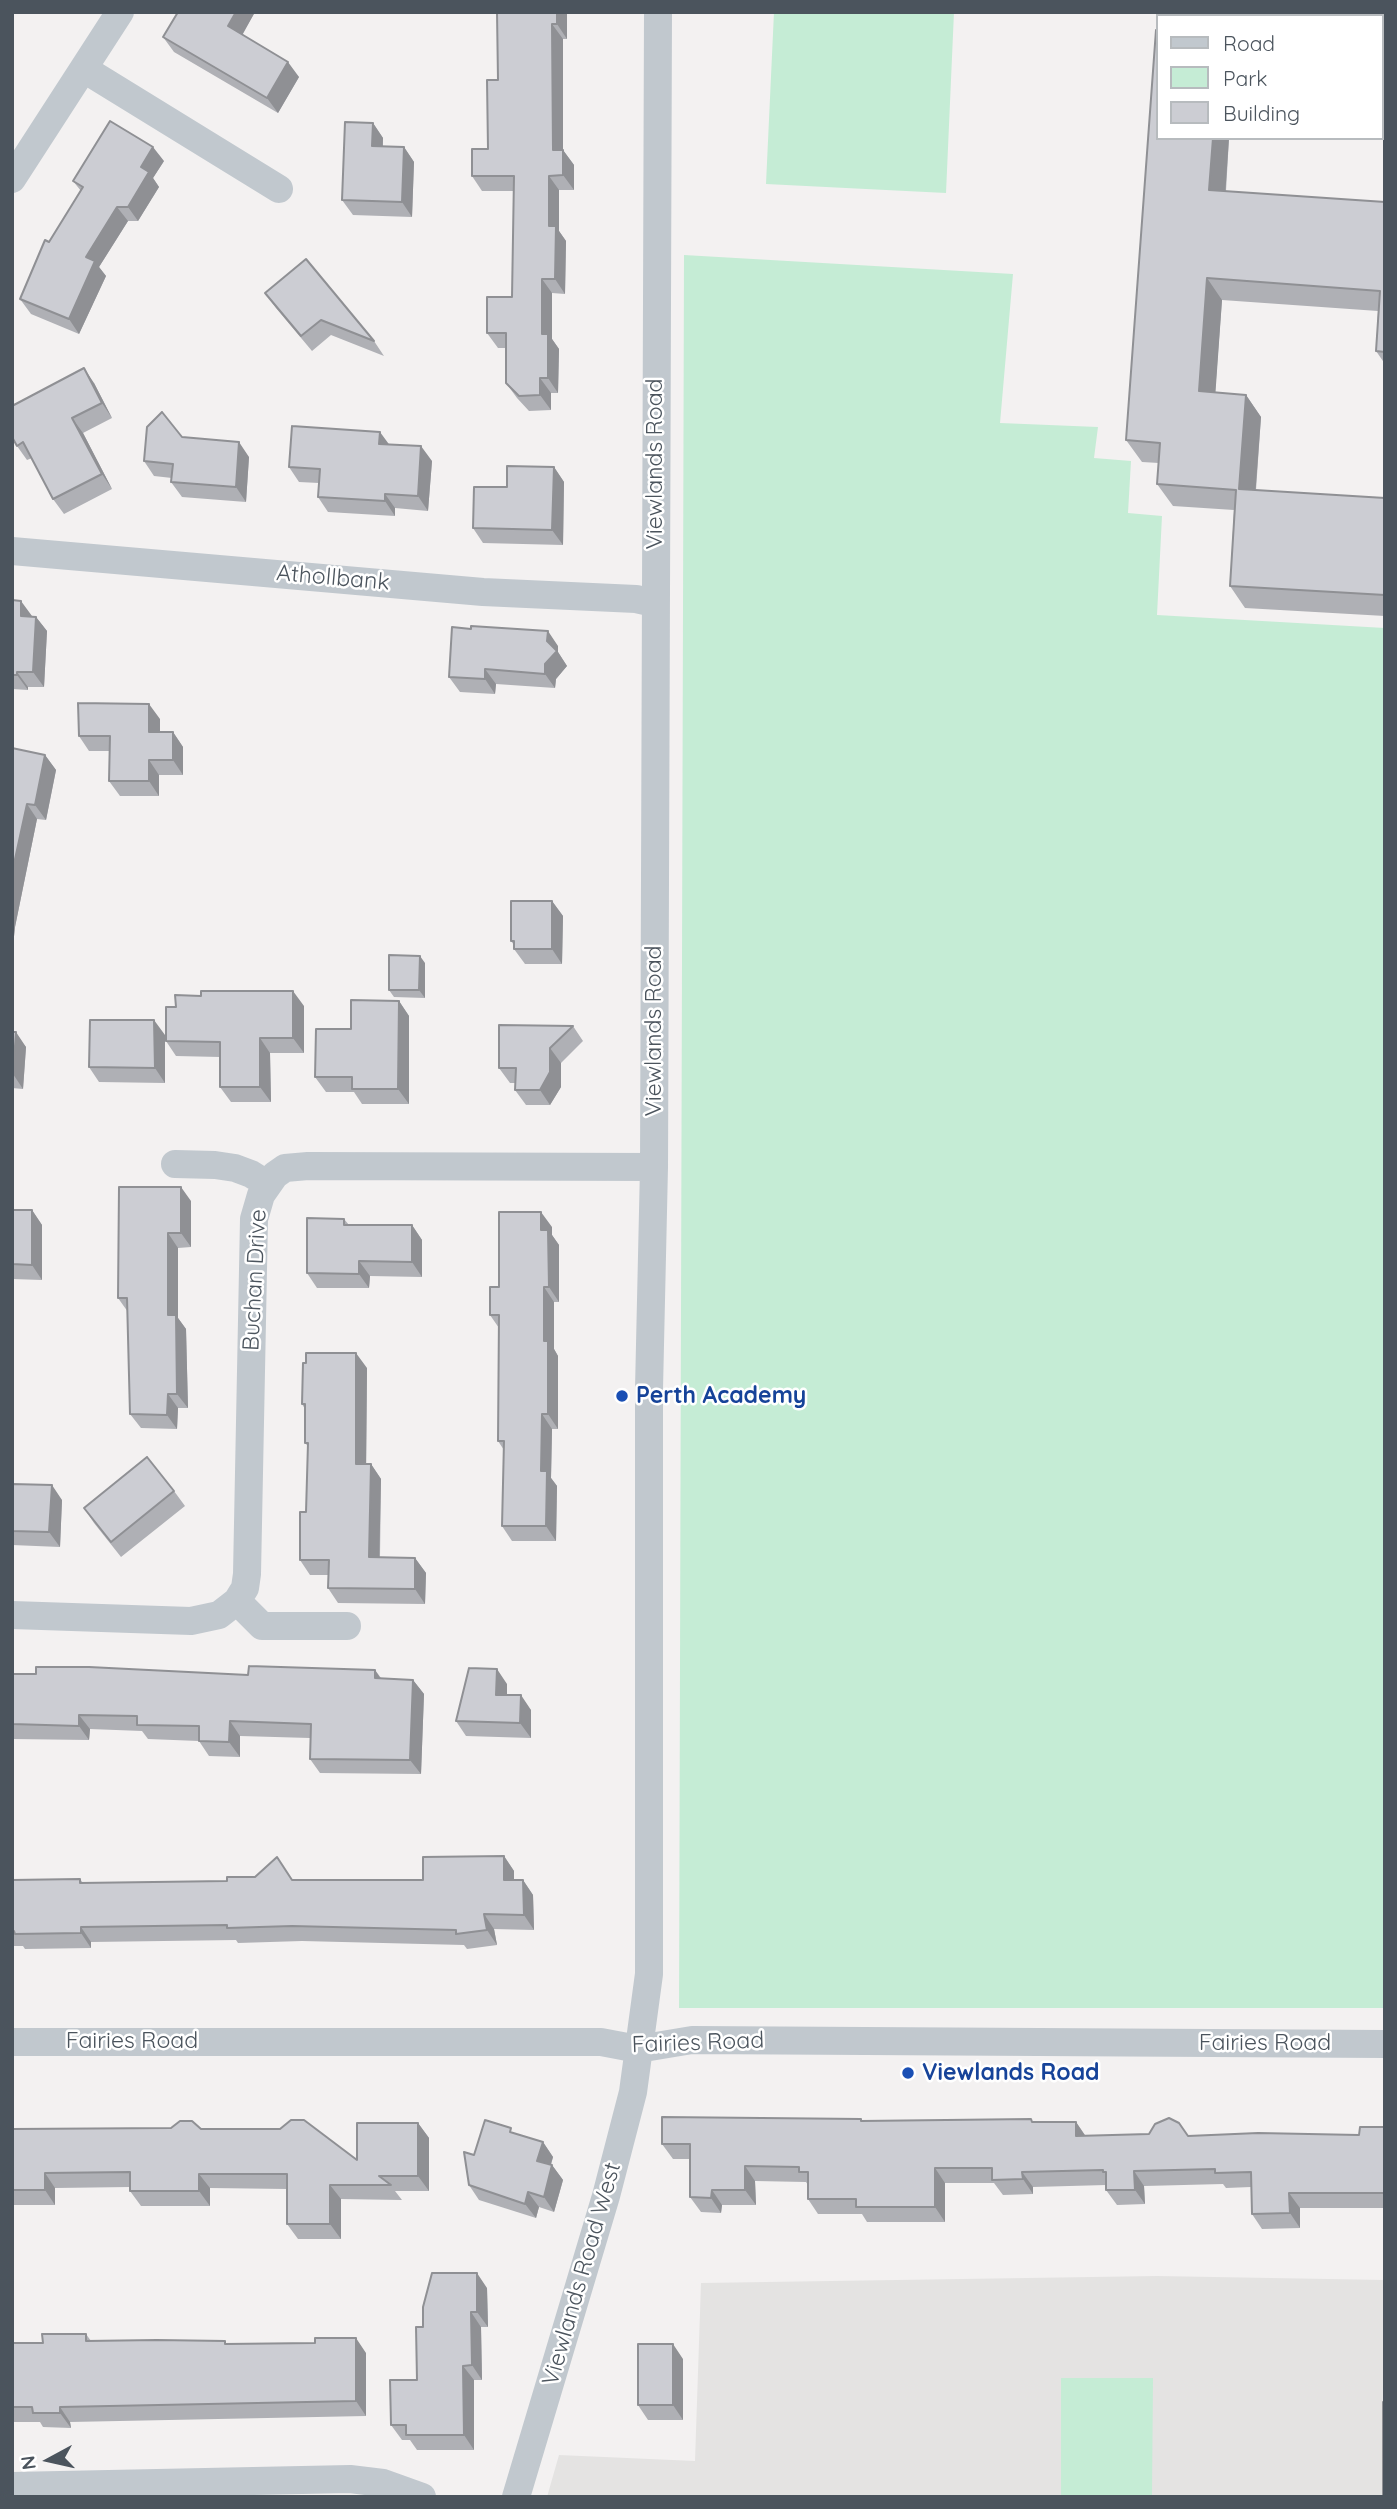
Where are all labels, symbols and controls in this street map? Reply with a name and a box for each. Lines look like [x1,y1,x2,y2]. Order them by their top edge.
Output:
legend [1156,14,1383,140]
text: Road [1223,30,1275,56]
text: Park [1223,65,1267,91]
text: Building [1223,100,1300,126]
street label: Viewlands Road [641,378,669,550]
street label: Athollbank [275,559,391,597]
street label: Viewlands Road [640,945,668,1117]
street label: Buchan Drive [238,1208,272,1352]
place label: Perth Academy [636,1382,806,1410]
marker: Perth Academy [614,1388,630,1404]
street label: Fairies Road [66,2027,198,2055]
street label: Fairies Road [631,2027,765,2059]
street label: Fairies Road [1199,2029,1331,2057]
place label: Viewlands Road [922,2059,1100,2087]
marker: Viewlands Road [900,2065,916,2081]
street label: Viewlands Road West [537,2159,627,2389]
north arrow [14,2425,84,2495]
text: N [15,2454,41,2472]

